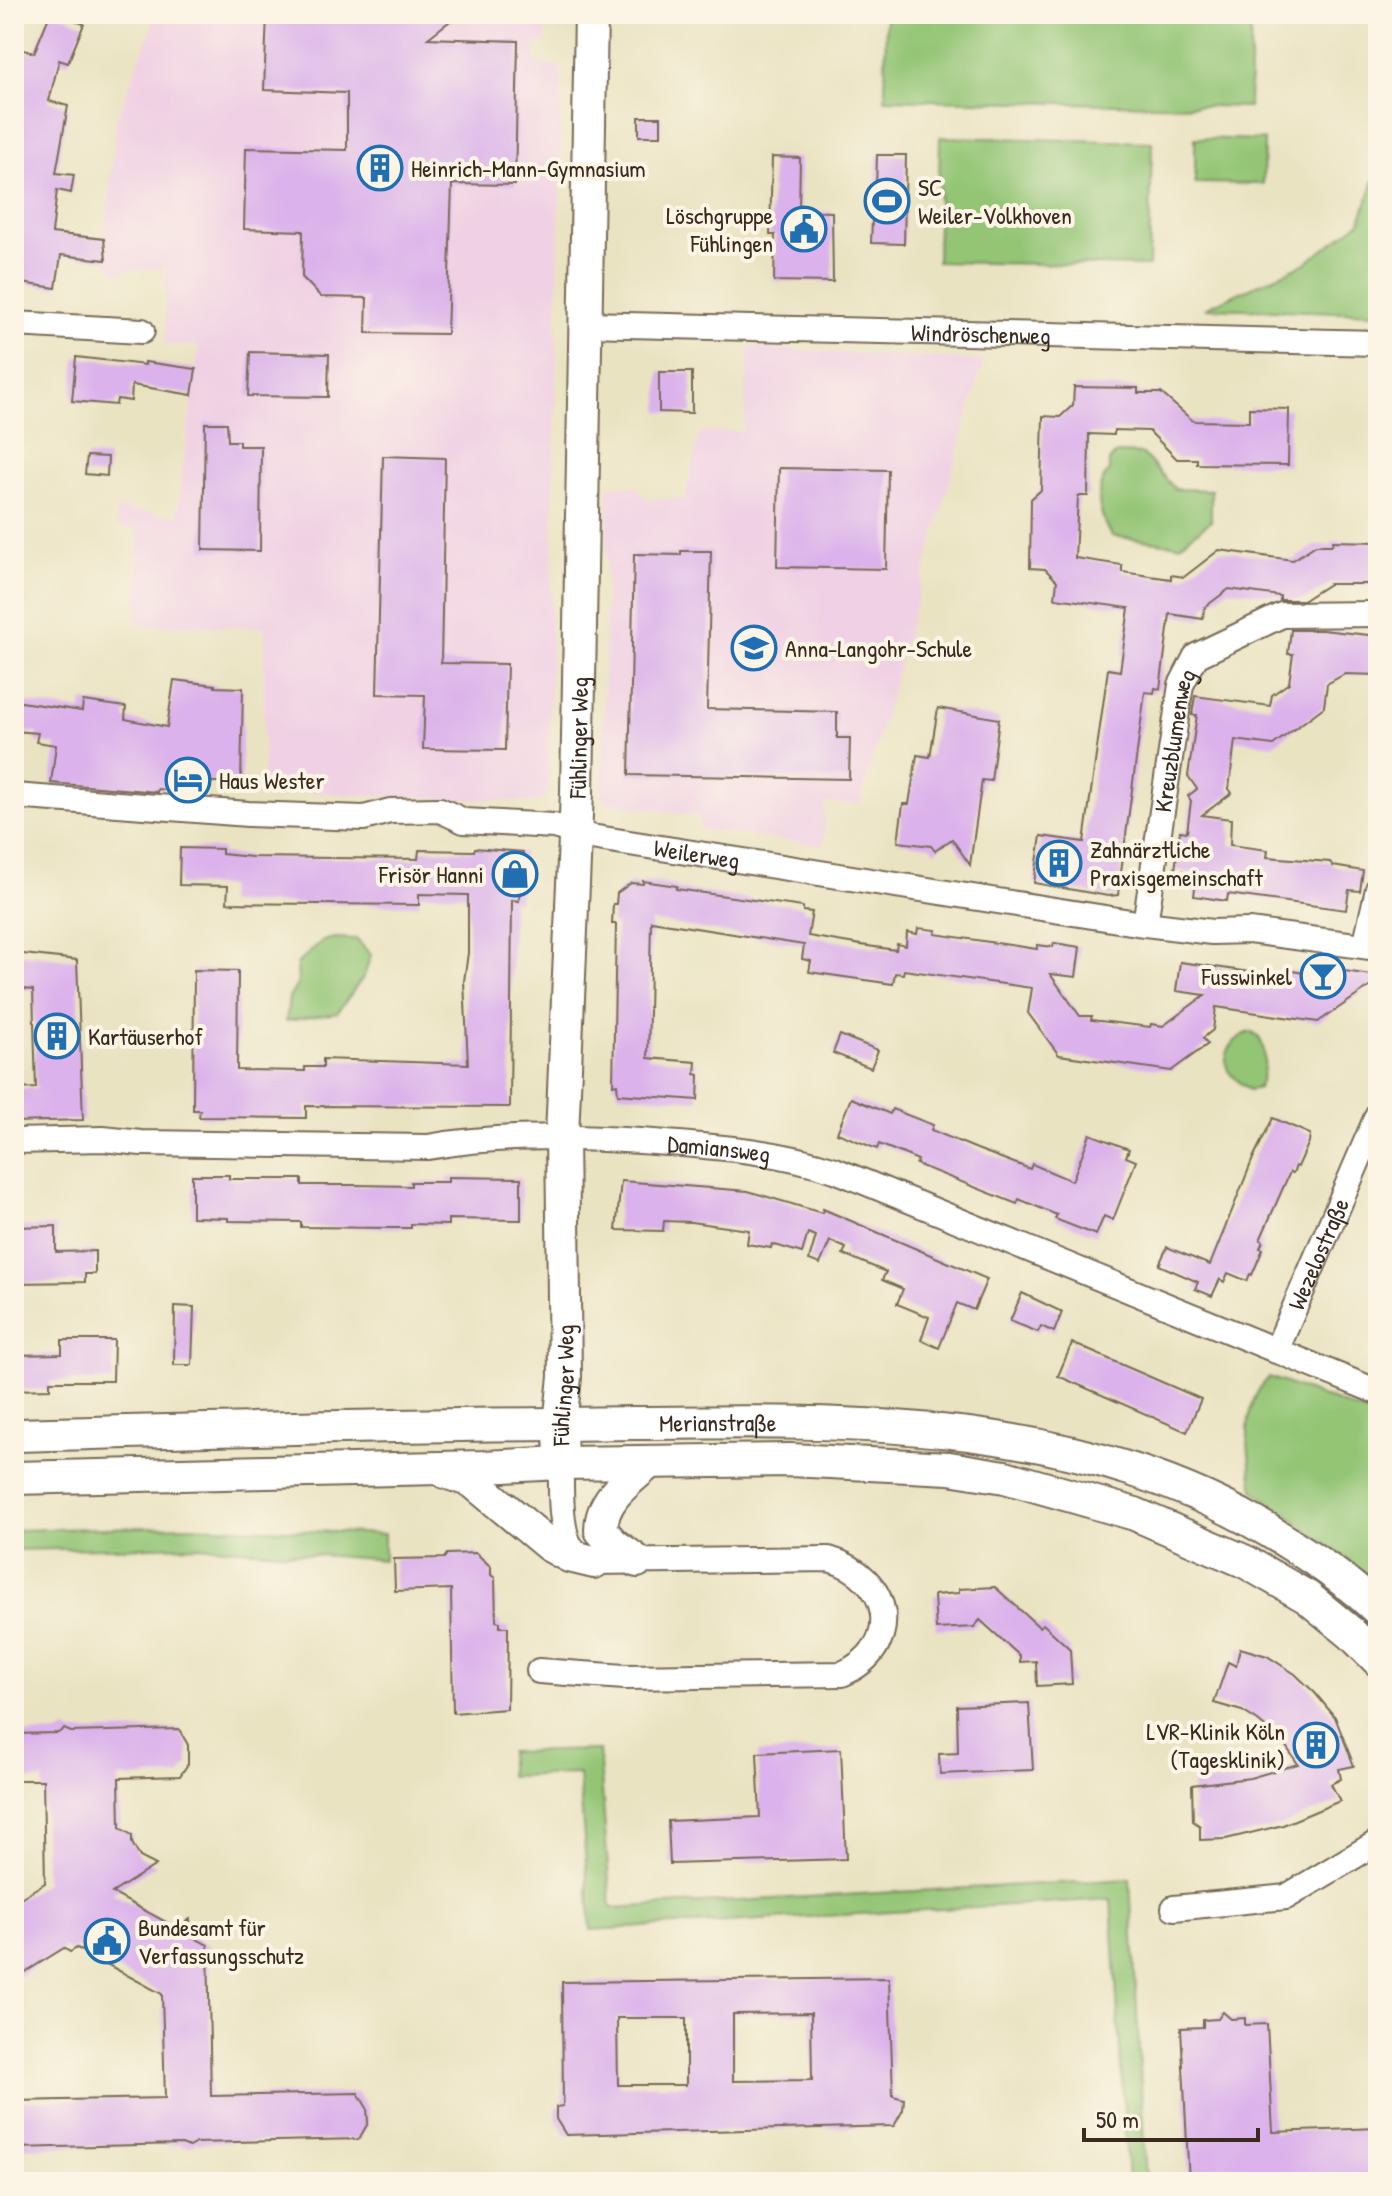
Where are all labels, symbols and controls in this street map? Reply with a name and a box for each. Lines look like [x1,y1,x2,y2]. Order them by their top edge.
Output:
building icon: Heinrich-Mann-Gymnasium [356,144,404,192]
place label: Heinrich-Mann-Gymnasium [411,152,646,184]
place label: SC Weiler-Volkhoven [918,171,1072,231]
sports icon: SC Weiler-Volkhoven [863,177,911,225]
place label: Löschgruppe Fühlingen [666,199,773,259]
public building icon: Löschgruppe Fühlingen [780,205,828,253]
street label: Windröschenweg [911,316,1051,351]
school or university icon: Anna-Langohr-Schule [730,624,778,672]
place label: Anna-Langohr-Schule [785,632,972,664]
street label: Kreuzblumenweg [1146,663,1203,814]
street label: Fühlinger Weg [561,677,595,800]
hotel icon: Haus Wester [164,756,212,804]
place label: Haus Wester [219,764,325,796]
street label: Weilerweg [652,831,742,876]
place label: Zahnärztliche Praxisgemeinschaft [1090,833,1264,893]
building icon: Zahnärztliche Praxisgemeinschaft [1035,839,1083,887]
shop icon: Frisör Hanni [491,850,539,898]
place label: Frisör Hanni [378,858,484,890]
bar icon: Fusswinkel [1299,952,1347,1000]
place label: Fusswinkel [1201,960,1293,992]
building icon: Kartäuserhof [33,1012,81,1060]
place label: Kartäuserhof [88,1020,203,1052]
street label: Damiansweg [666,1127,773,1170]
street label: Wezelostraße [1280,1192,1356,1314]
street label: Fühlinger Weg [544,1324,581,1447]
street label: Merianstraße [659,1406,777,1439]
place label: LVR-Klinik Köln (Tagesklinik) [1147,1715,1285,1775]
building icon: LVR-Klinik Köln (Tagesklinik) [1292,1721,1340,1769]
place label: Bundesamt für Verfassungsschutz [138,1911,304,1971]
public building icon: Bundesamt für Verfassungsschutz [83,1917,131,1965]
scale bar [1084,2092,1258,2142]
text: 50 m [1096,2103,1139,2135]

